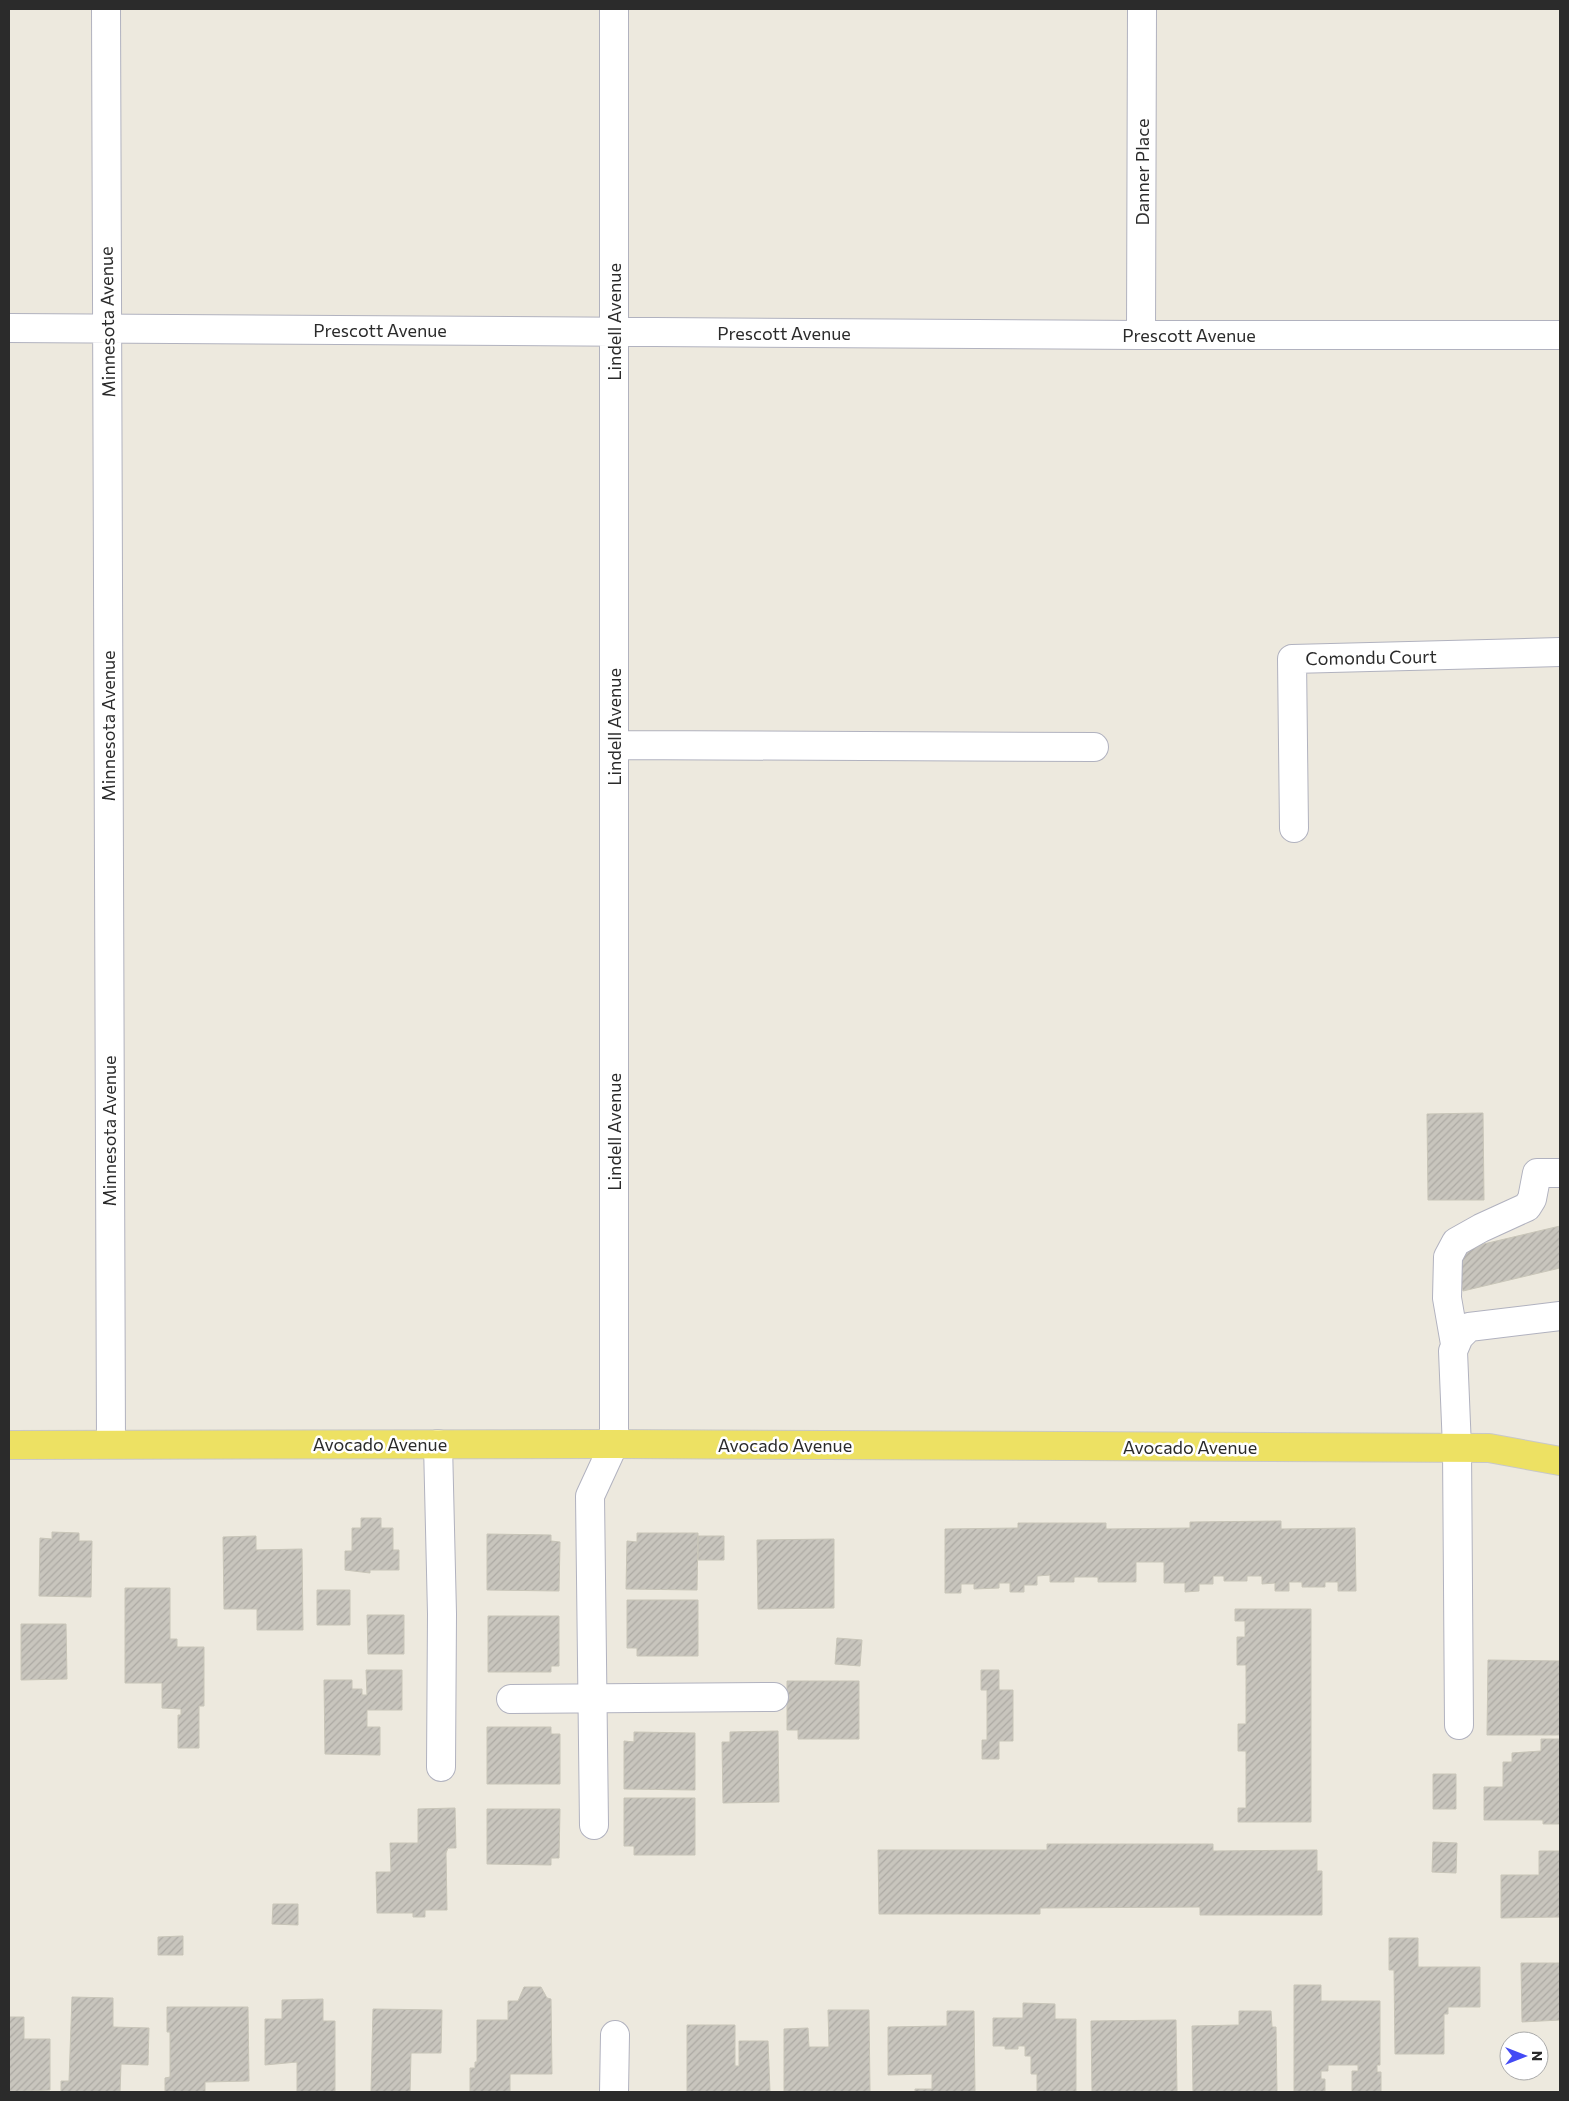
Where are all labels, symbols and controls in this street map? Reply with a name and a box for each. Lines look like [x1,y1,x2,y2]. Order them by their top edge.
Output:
street label: Danner Place [1131,118,1153,226]
street label: Minnesota Avenue [95,246,119,398]
street label: Lindell Avenue [603,263,625,381]
street label: Prescott Avenue [313,319,447,341]
street label: Prescott Avenue [717,322,851,344]
street label: Prescott Avenue [1122,324,1256,346]
street label: Comondu Court [1305,645,1437,669]
street label: Minnesota Avenue [97,650,119,802]
street label: Lindell Avenue [603,668,625,786]
street label: Minnesota Avenue [98,1055,120,1207]
street label: Lindell Avenue [603,1073,625,1191]
street label: Avocado Avenue [313,1433,447,1455]
street label: Avocado Avenue [718,1434,852,1456]
street label: Avocado Avenue [1123,1436,1257,1458]
north arrow [1499,2031,1549,2081]
text: N [1529,2051,1546,2061]

